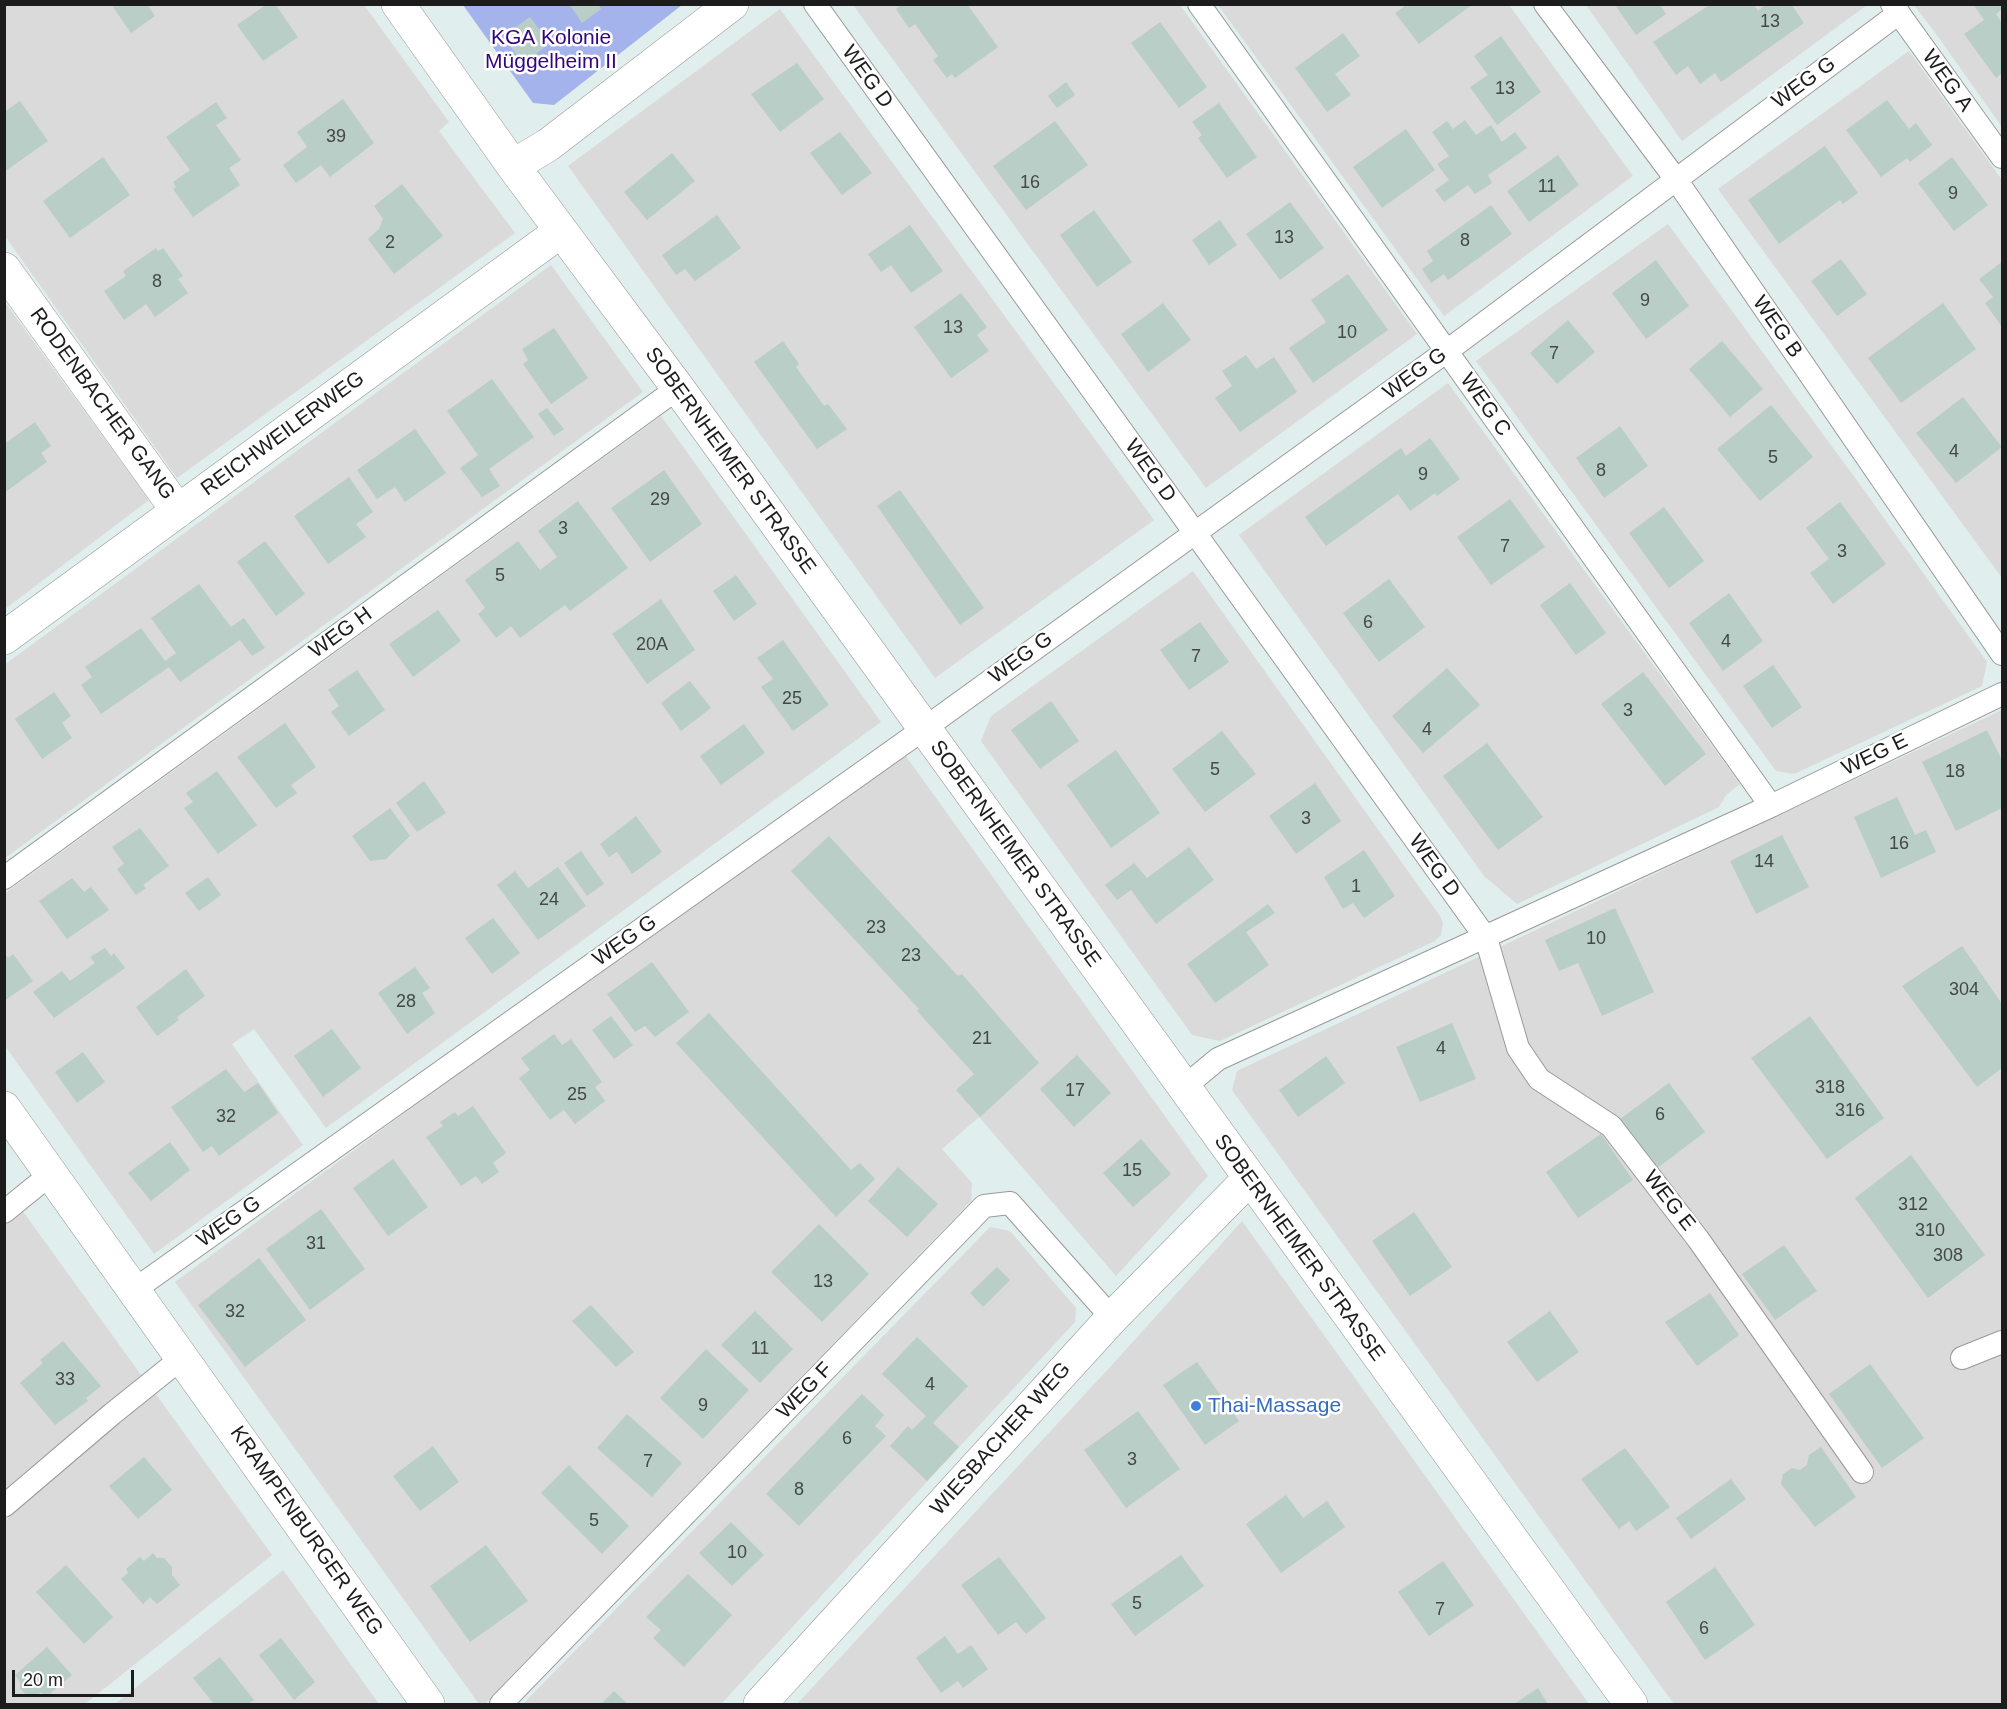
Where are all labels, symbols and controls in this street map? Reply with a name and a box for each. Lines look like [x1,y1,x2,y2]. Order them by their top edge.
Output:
house number: 13 [1760,11,1780,33]
park label: KGA Kolonie Müggelheim II [485,25,617,75]
street label: WEG D [836,41,898,113]
street label: WEG A [1916,45,1978,117]
street label: WEG G [1767,52,1841,114]
house number: 13 [1495,78,1515,100]
house number: 39 [326,126,346,148]
house number: 16 [1020,172,1040,194]
house number: 11 [1538,176,1556,198]
house number: 9 [1948,183,1958,205]
house number: 13 [1274,227,1294,249]
house number: 8 [1460,230,1470,252]
house number: 2 [385,232,395,254]
house number: 8 [152,271,162,293]
house number: 9 [1640,290,1650,312]
street label: WEG B [1747,291,1807,363]
street label: RODENBACHER GANG [24,303,180,505]
house number: 13 [943,317,963,339]
house number: 10 [1337,322,1357,344]
street label: SOBERNHEIMER STRASSE [639,343,821,579]
street label: WEG G [1378,343,1452,405]
house number: 7 [1549,343,1559,365]
street label: REICHWEILERWEG [196,366,370,502]
street label: WEG C [1454,369,1516,441]
street label: WEG D [1119,435,1181,507]
house number: 4 [1949,441,1959,463]
house number: 5 [1768,447,1778,469]
house number: 8 [1596,460,1606,482]
house number: 9 [1418,464,1428,486]
house number: 29 [650,489,670,511]
house number: 3 [558,518,568,540]
house number: 7 [1500,536,1510,558]
house number: 3 [1837,541,1847,563]
house number: 5 [495,565,505,587]
street label: WEG H [305,602,377,664]
house number: 6 [1363,612,1373,634]
street label: WEG G [984,627,1058,689]
house number: 4 [1721,631,1731,653]
house number: 20A [636,634,668,656]
house number: 7 [1191,646,1201,668]
house number: 25 [782,688,802,710]
house number: 3 [1623,700,1633,722]
house number: 4 [1422,719,1432,741]
street label: WEG E [1838,728,1912,782]
street label: SOBERNHEIMER STRASSE [924,736,1106,972]
house number: 5 [1210,759,1220,781]
house number: 18 [1945,761,1965,783]
house number: 3 [1301,808,1311,830]
street label: WEG D [1403,830,1465,902]
house number: 16 [1889,833,1909,855]
house number: 14 [1754,851,1774,873]
house number: 1 [1351,876,1361,898]
house number: 24 [539,889,559,911]
street label: WEG G [588,910,662,972]
house number: 23 [866,917,886,939]
house number: 10 [1586,928,1606,950]
house number: 23 [901,945,921,967]
house number: 304 [1949,979,1979,1001]
house number: 28 [396,991,416,1013]
house number: 21 [972,1028,992,1050]
house number: 4 [1436,1038,1446,1060]
house number: 318 [1815,1077,1845,1099]
house number: 17 [1065,1080,1085,1102]
house number: 25 [567,1084,587,1106]
house number: 316 [1835,1100,1865,1122]
house number: 6 [1655,1104,1665,1126]
house number: 32 [216,1106,236,1128]
street label: SOBERNHEIMER STRASSE [1208,1130,1390,1366]
house number: 15 [1122,1160,1142,1182]
street label: WEG E [1638,1166,1700,1236]
street label: WEG G [192,1191,266,1253]
house number: 312 [1898,1194,1928,1216]
house number: 310 [1915,1220,1945,1242]
house number: 31 [306,1233,326,1255]
house number: 308 [1933,1245,1963,1267]
house number: 13 [813,1271,833,1293]
house number: 32 [225,1301,245,1323]
house number: 11 [751,1338,769,1360]
street label: WEG F [772,1357,838,1425]
street label: WIESBACHER WEG [926,1357,1076,1521]
house number: 33 [55,1369,75,1391]
house number: 4 [925,1374,935,1396]
place label: Thai-Massage [1208,1393,1341,1419]
house number: 9 [698,1395,708,1417]
marker: Thai-Massage [1189,1399,1203,1413]
street label: KRAMPENBURGER WEG [224,1422,388,1640]
house number: 6 [842,1428,852,1450]
house number: 3 [1127,1449,1137,1471]
house number: 7 [643,1451,653,1473]
house number: 8 [794,1479,804,1501]
house number: 5 [589,1510,599,1532]
house number: 10 [727,1542,747,1564]
house number: 5 [1132,1593,1142,1615]
house number: 7 [1435,1599,1445,1621]
house number: 6 [1699,1618,1709,1640]
scale bar [15,1658,136,1696]
text: 20 m [23,1670,63,1690]

